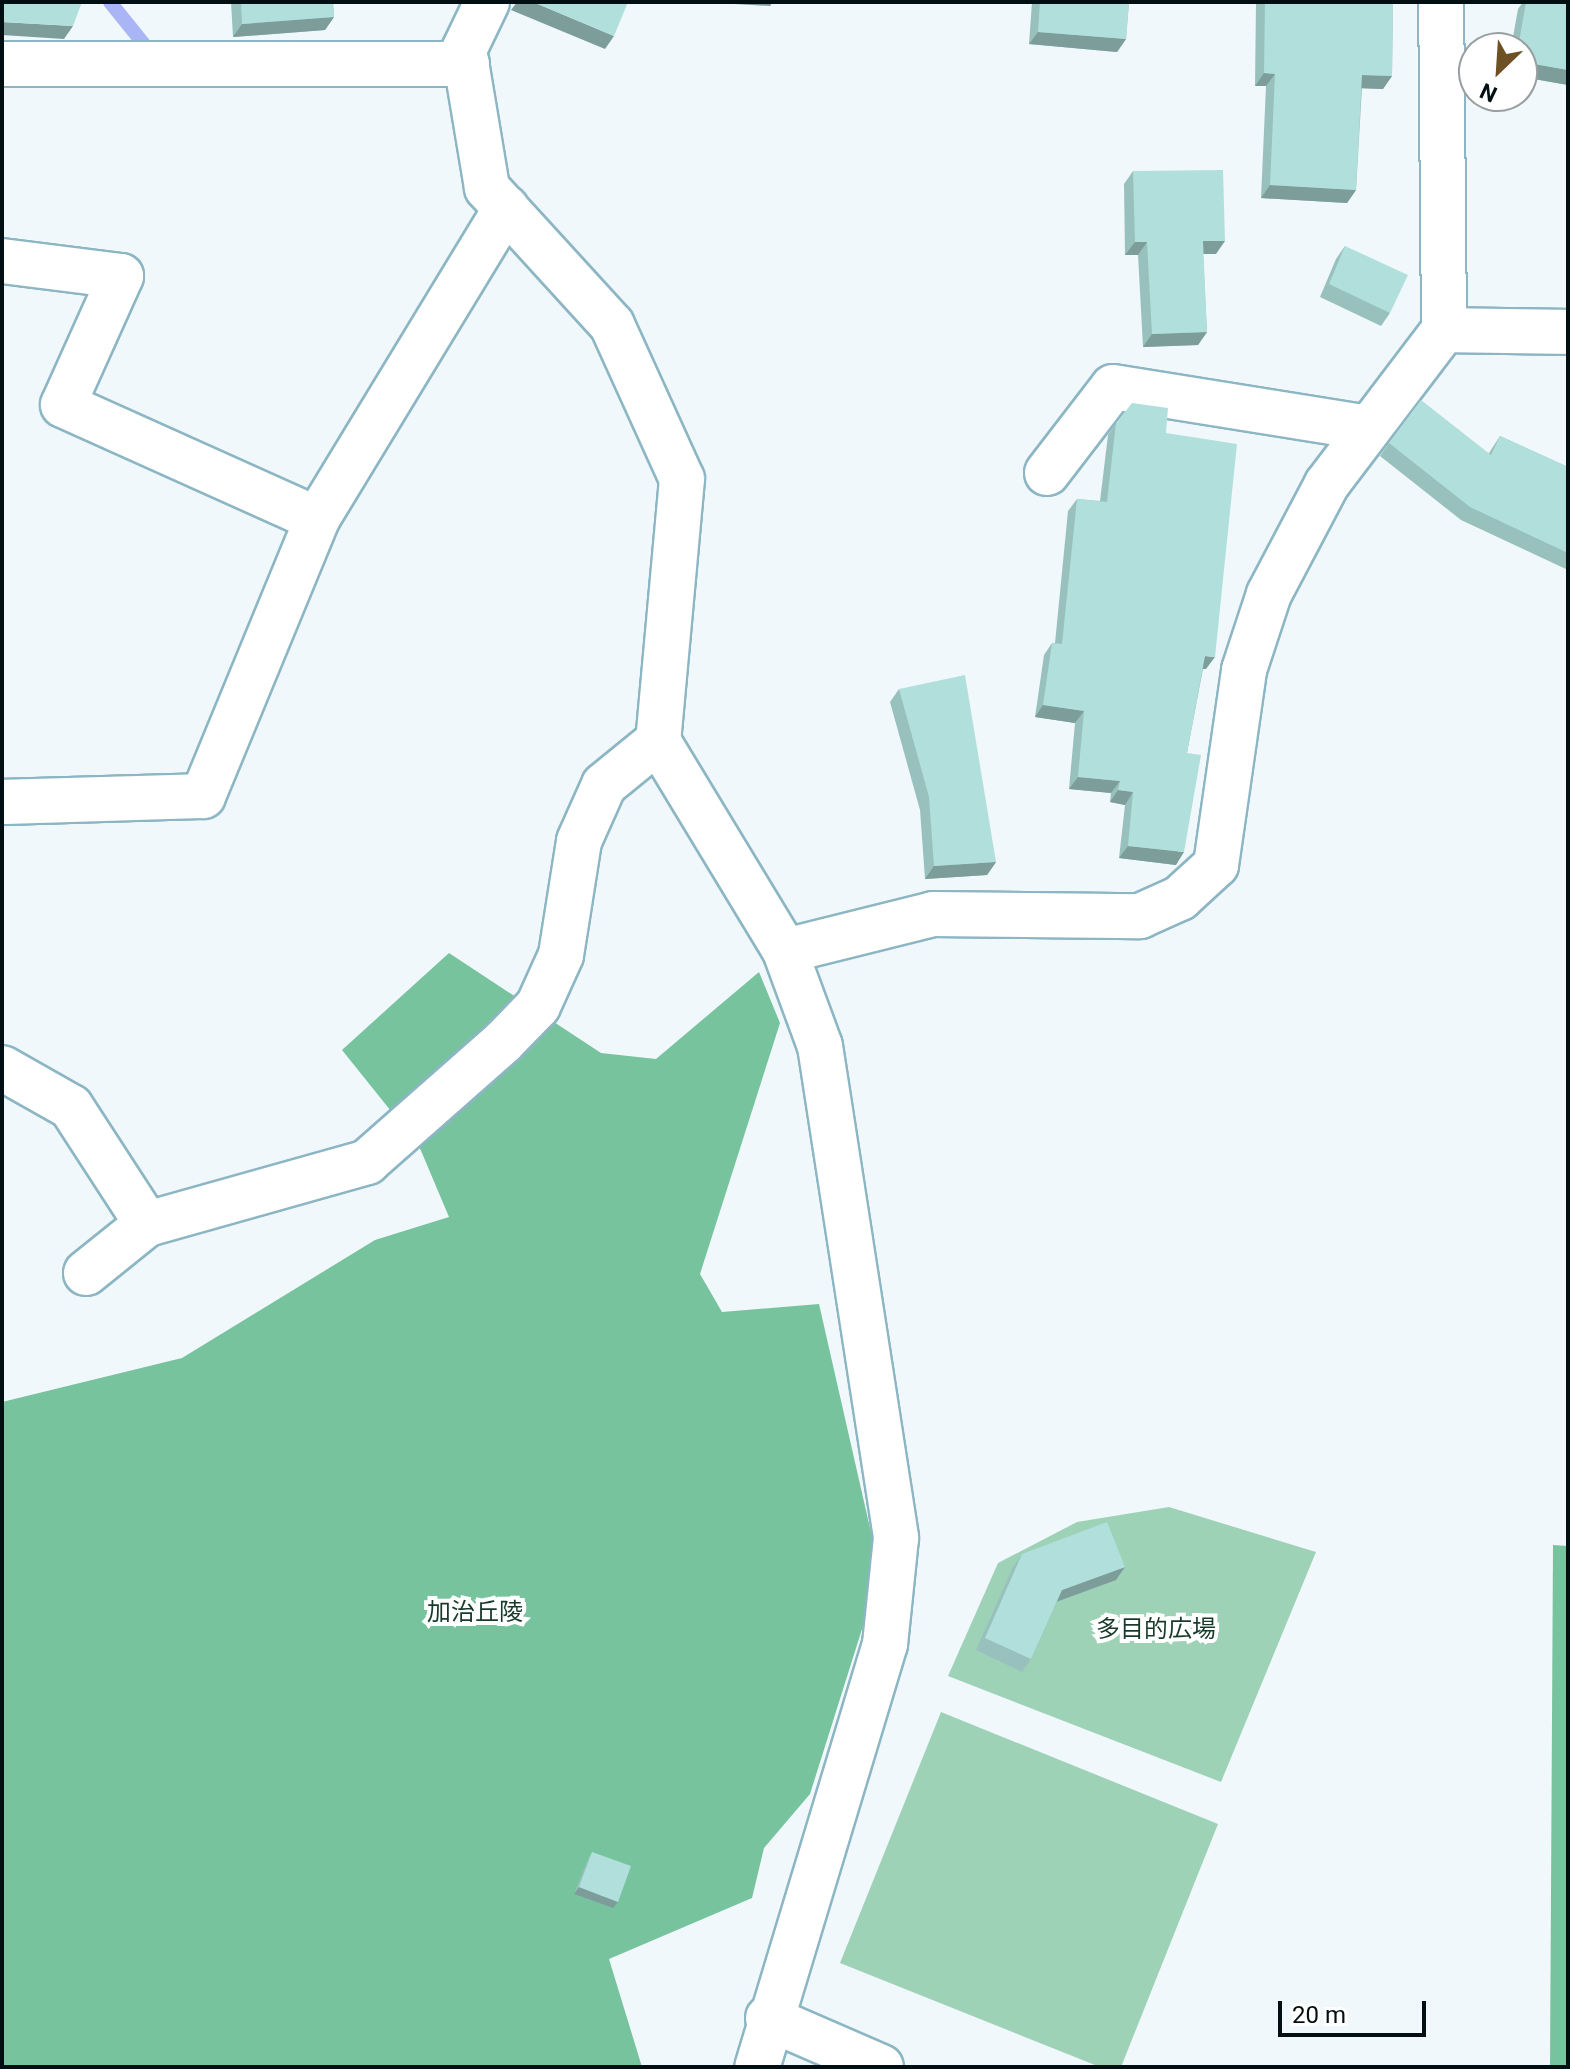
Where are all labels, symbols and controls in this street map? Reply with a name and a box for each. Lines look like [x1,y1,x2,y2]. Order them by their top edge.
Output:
north arrow [1458,32,1538,112]
text: N [1476,78,1501,107]
park label: 加治丘陵 [427,1599,523,1627]
park label: 多目的広場 [1096,1616,1216,1644]
scale bar [1282,1985,1430,2035]
text: 20 m [1292,2001,1346,2029]

